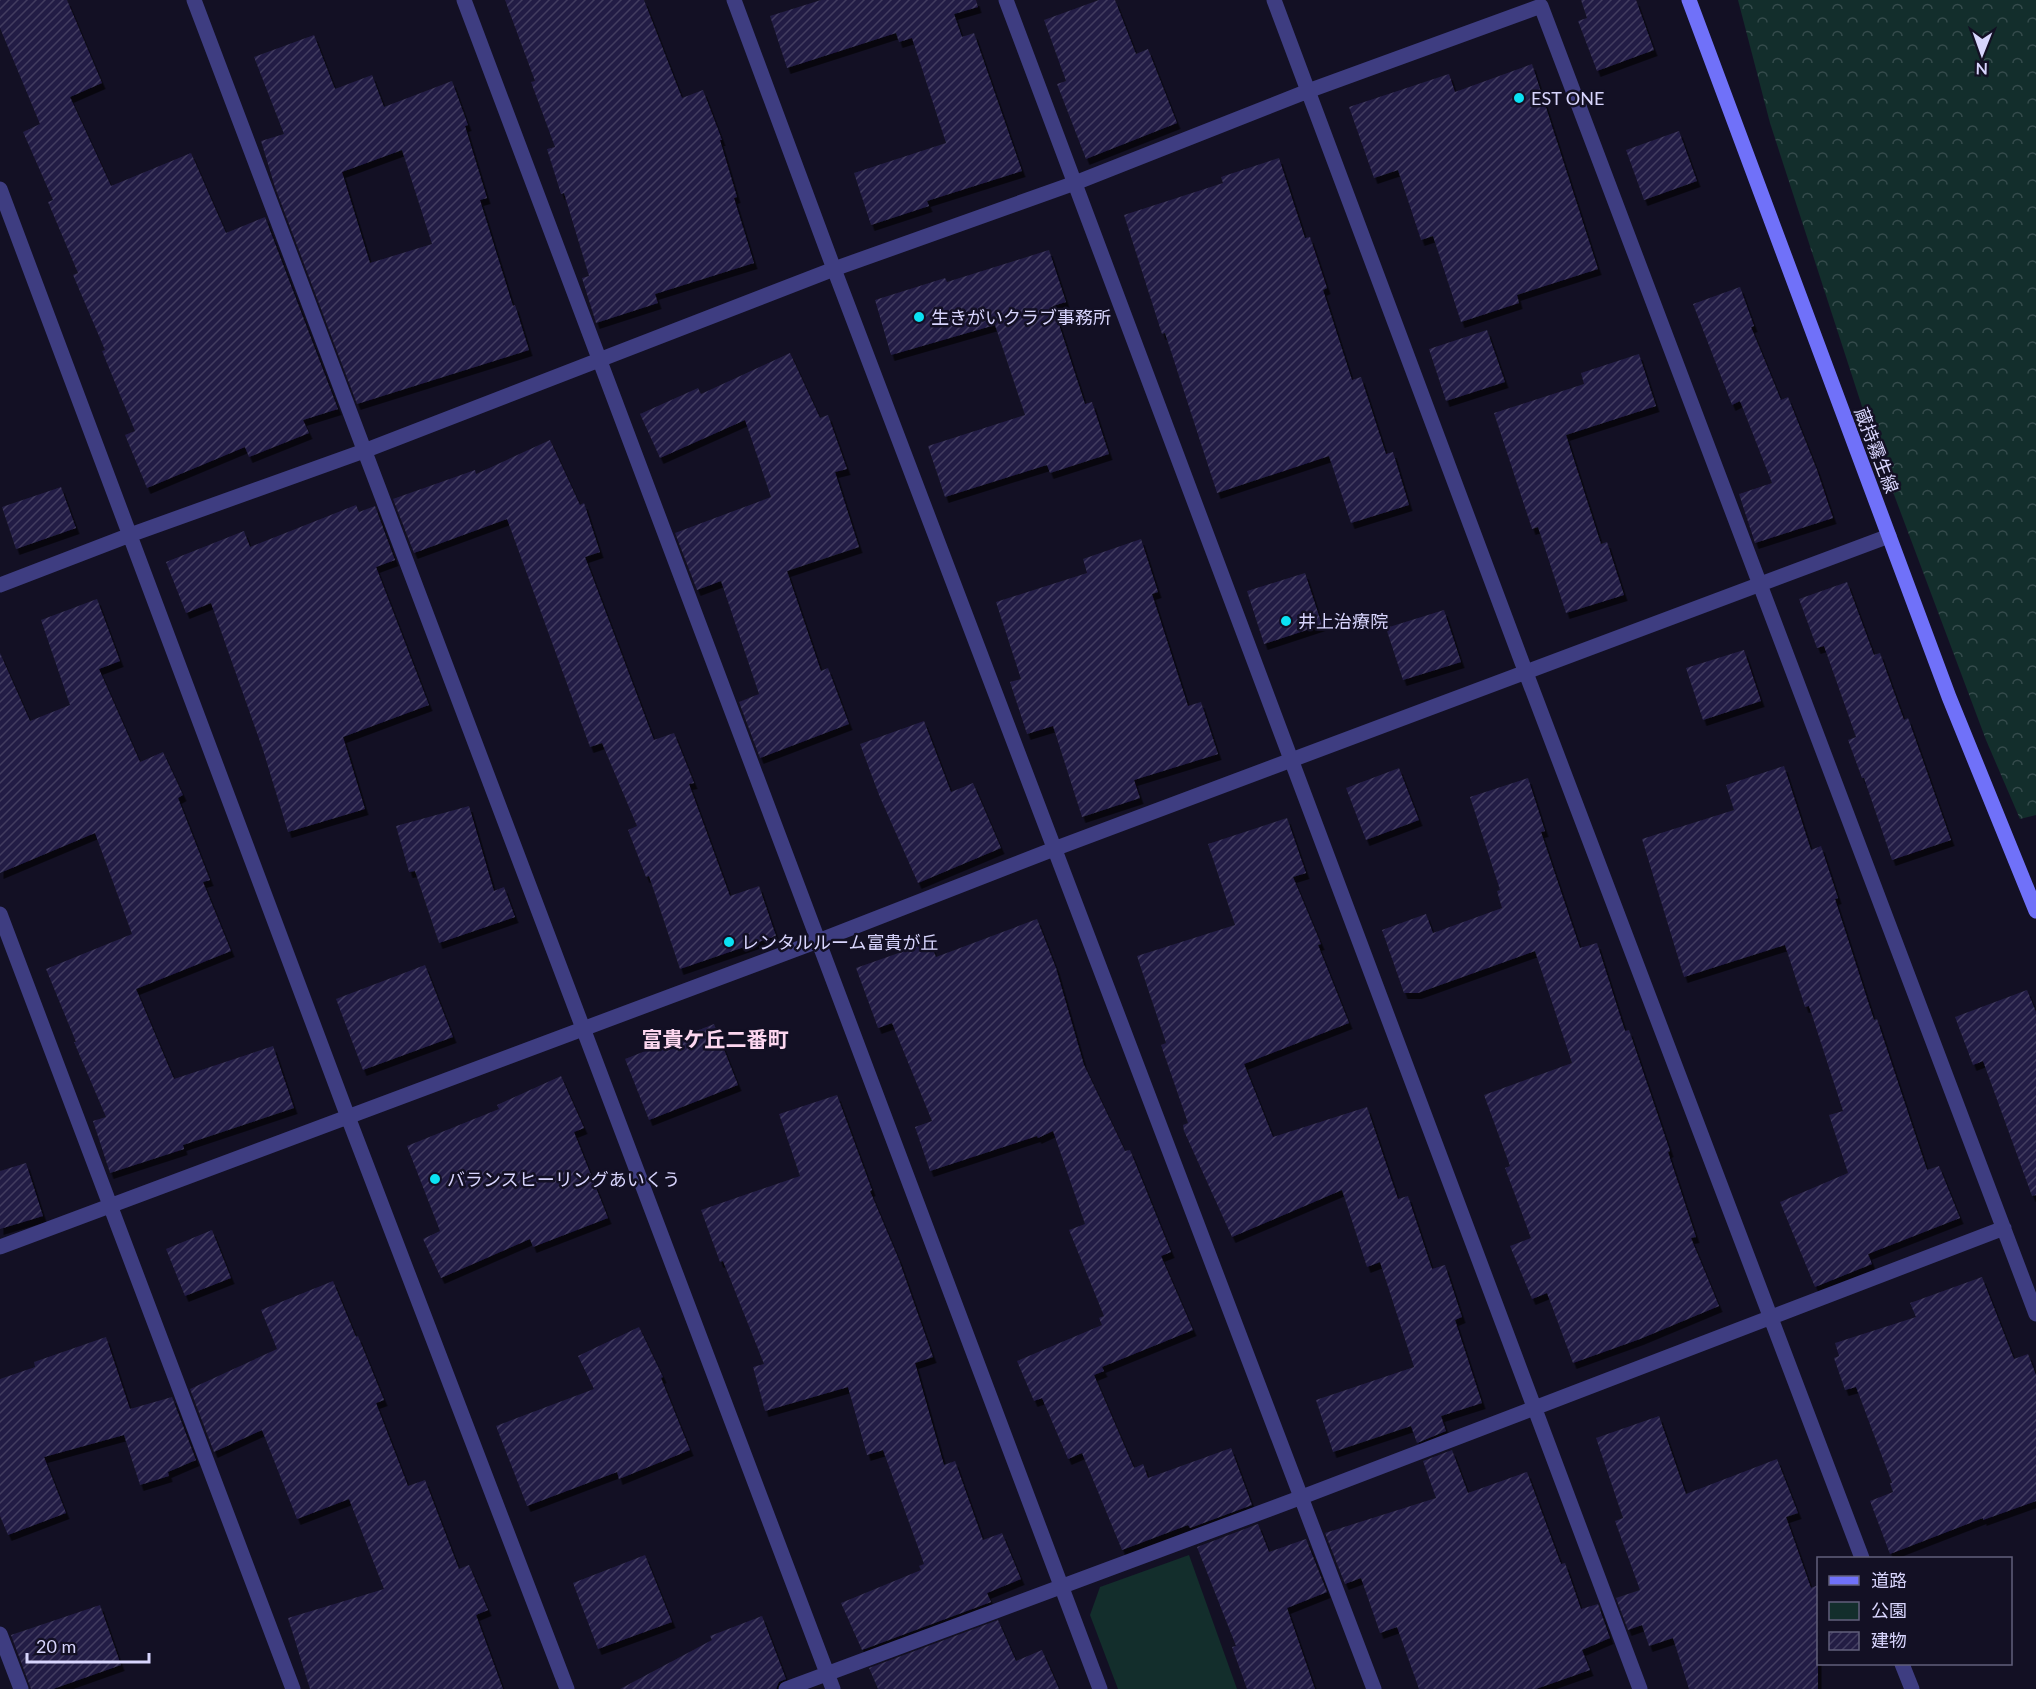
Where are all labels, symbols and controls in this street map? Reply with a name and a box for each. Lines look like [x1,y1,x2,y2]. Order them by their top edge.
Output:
north arrow [1952,24,2012,84]
text: N [1975,60,1988,79]
place label: EST ONE [1531,87,1604,109]
marker: EST ONE [1512,91,1526,105]
place label: 生きがいクラブ事務所 [931,306,1111,328]
marker: 生きがいクラブ事務所 [912,310,926,324]
street label: 蔵持霧生線 [1851,404,1903,496]
place label: 井上治療院 [1298,610,1388,632]
marker: 井上治療院 [1279,614,1293,628]
place label: レンタルルーム富貴が丘 [741,931,938,953]
marker: レンタルルーム富貴が丘 [722,935,736,949]
district label: 富貴ケ丘二番町 [642,1026,789,1051]
place label: バランスヒーリングあいくう [447,1168,680,1190]
marker: バランスヒーリングあいくう [428,1172,442,1186]
legend [1817,1557,2012,1665]
text: 道路 [1871,1569,1907,1591]
text: 公園 [1871,1599,1907,1621]
scale bar [27,1626,148,1664]
text: 建物 [1871,1629,1907,1651]
text: 20 m [36,1635,76,1657]

